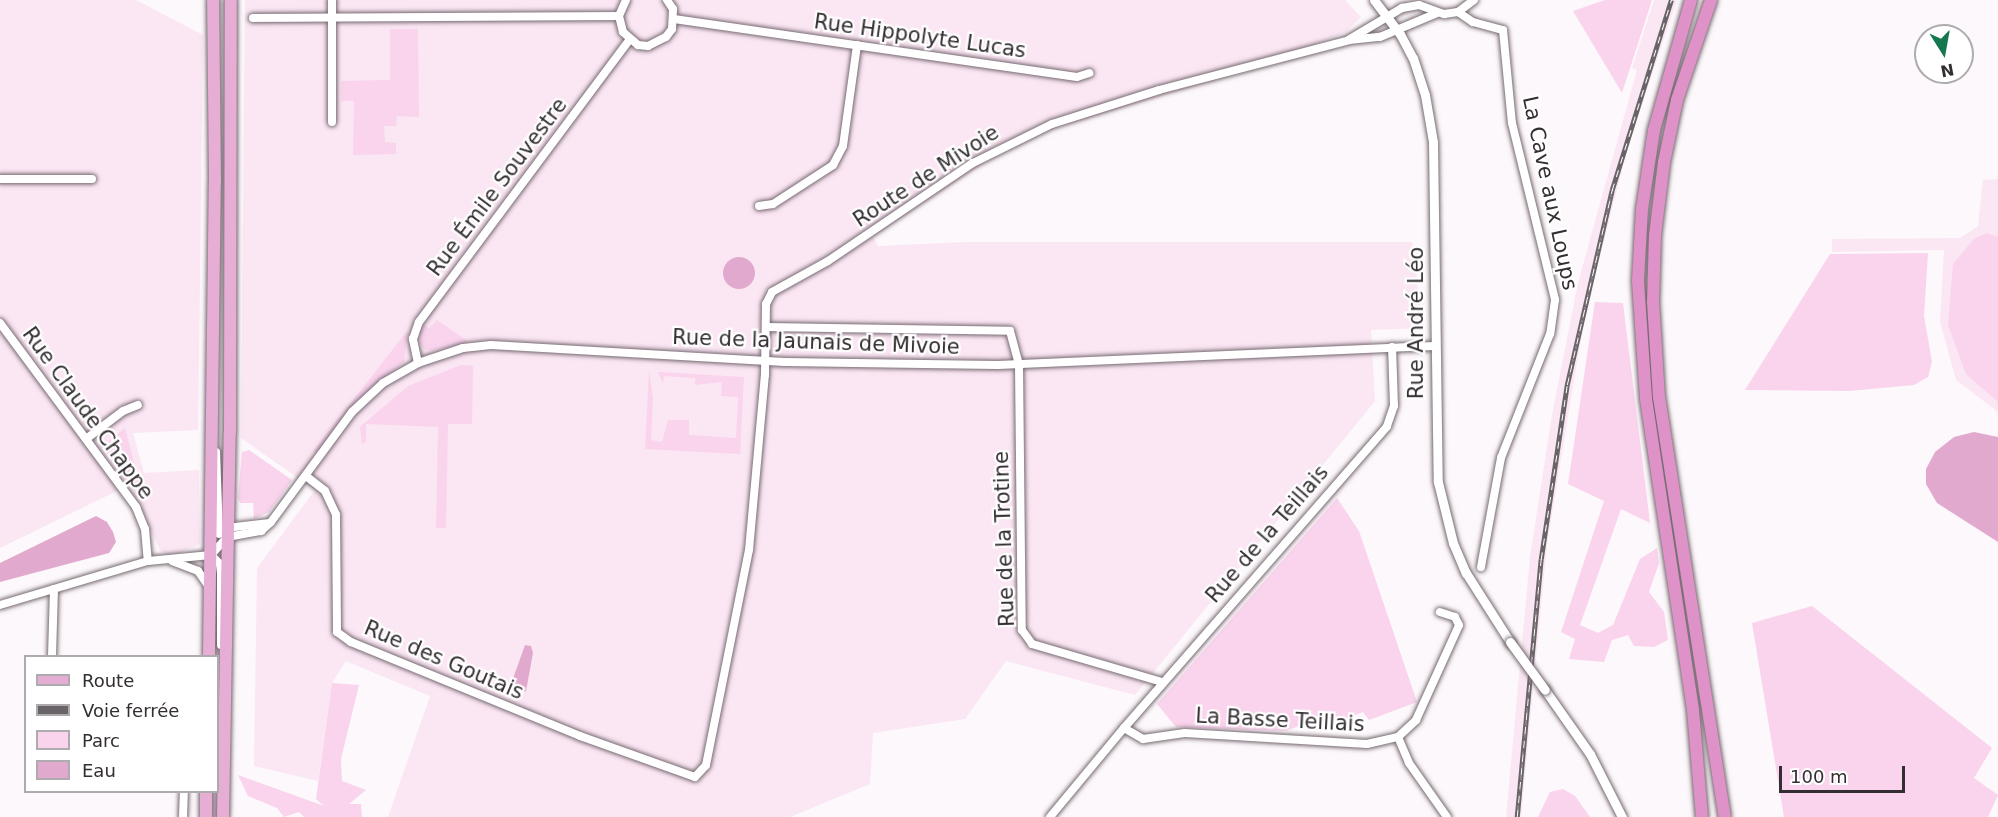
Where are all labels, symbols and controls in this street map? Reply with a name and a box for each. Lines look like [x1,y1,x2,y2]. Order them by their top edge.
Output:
street label: Rue Hippolyte Lucas [812,9,1028,63]
north arrow [1914,24,1974,84]
text: N [1939,60,1956,81]
street label: Rue Émile Souvestre [422,93,572,281]
street label: La Cave aux Loups [1517,94,1583,292]
street label: Route de Mivoie [848,120,1004,232]
street label: Rue André Léo [1403,247,1429,399]
street label: Rue Claude Chappe [17,322,159,504]
street label: Rue de la Jaunais de Mivoie [672,324,960,360]
street label: Rue de la Trotine [988,451,1020,627]
street label: Rue de la Teillais [1200,460,1334,608]
street label: Rue des Goutais [360,615,528,705]
legend [24,655,219,793]
text: Route [82,670,134,691]
text: Voie ferrée [82,700,179,721]
street label: La Basse Teillais [1195,703,1365,737]
text: Parc [82,730,120,751]
scale bar [1782,754,1908,792]
text: Eau [82,760,116,781]
text: 100 m [1790,766,1848,787]

